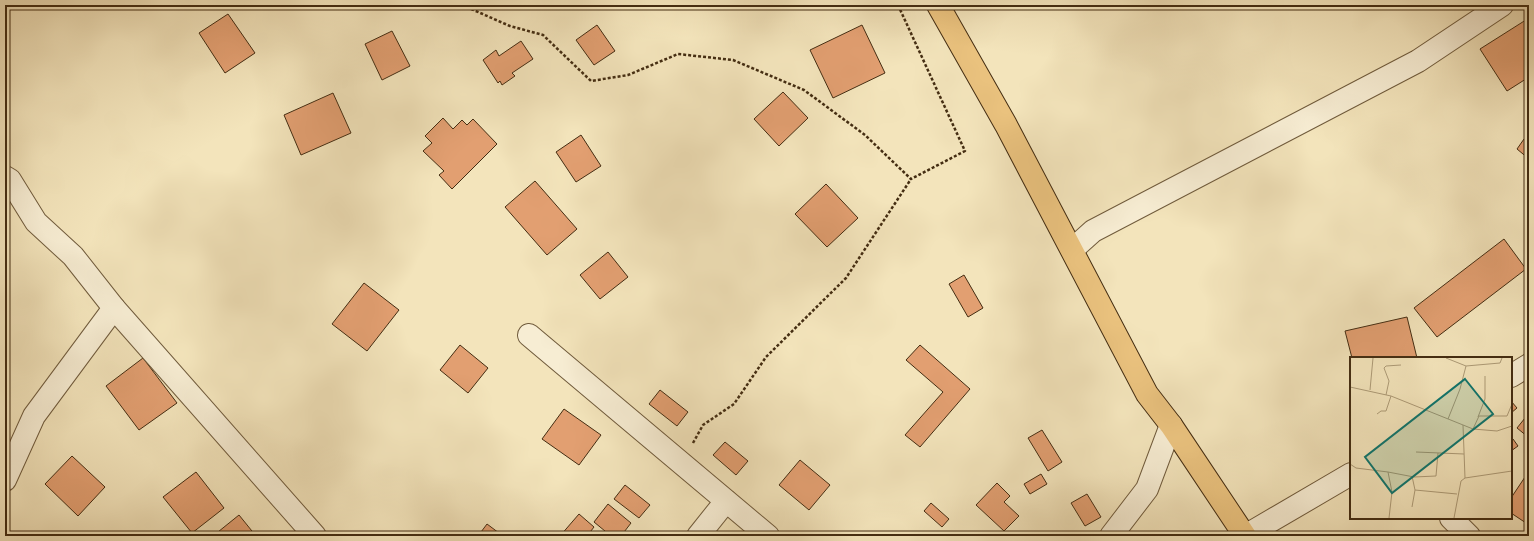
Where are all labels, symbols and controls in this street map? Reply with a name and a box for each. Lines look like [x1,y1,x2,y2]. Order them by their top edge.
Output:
inset map [1350,357,1512,519]

